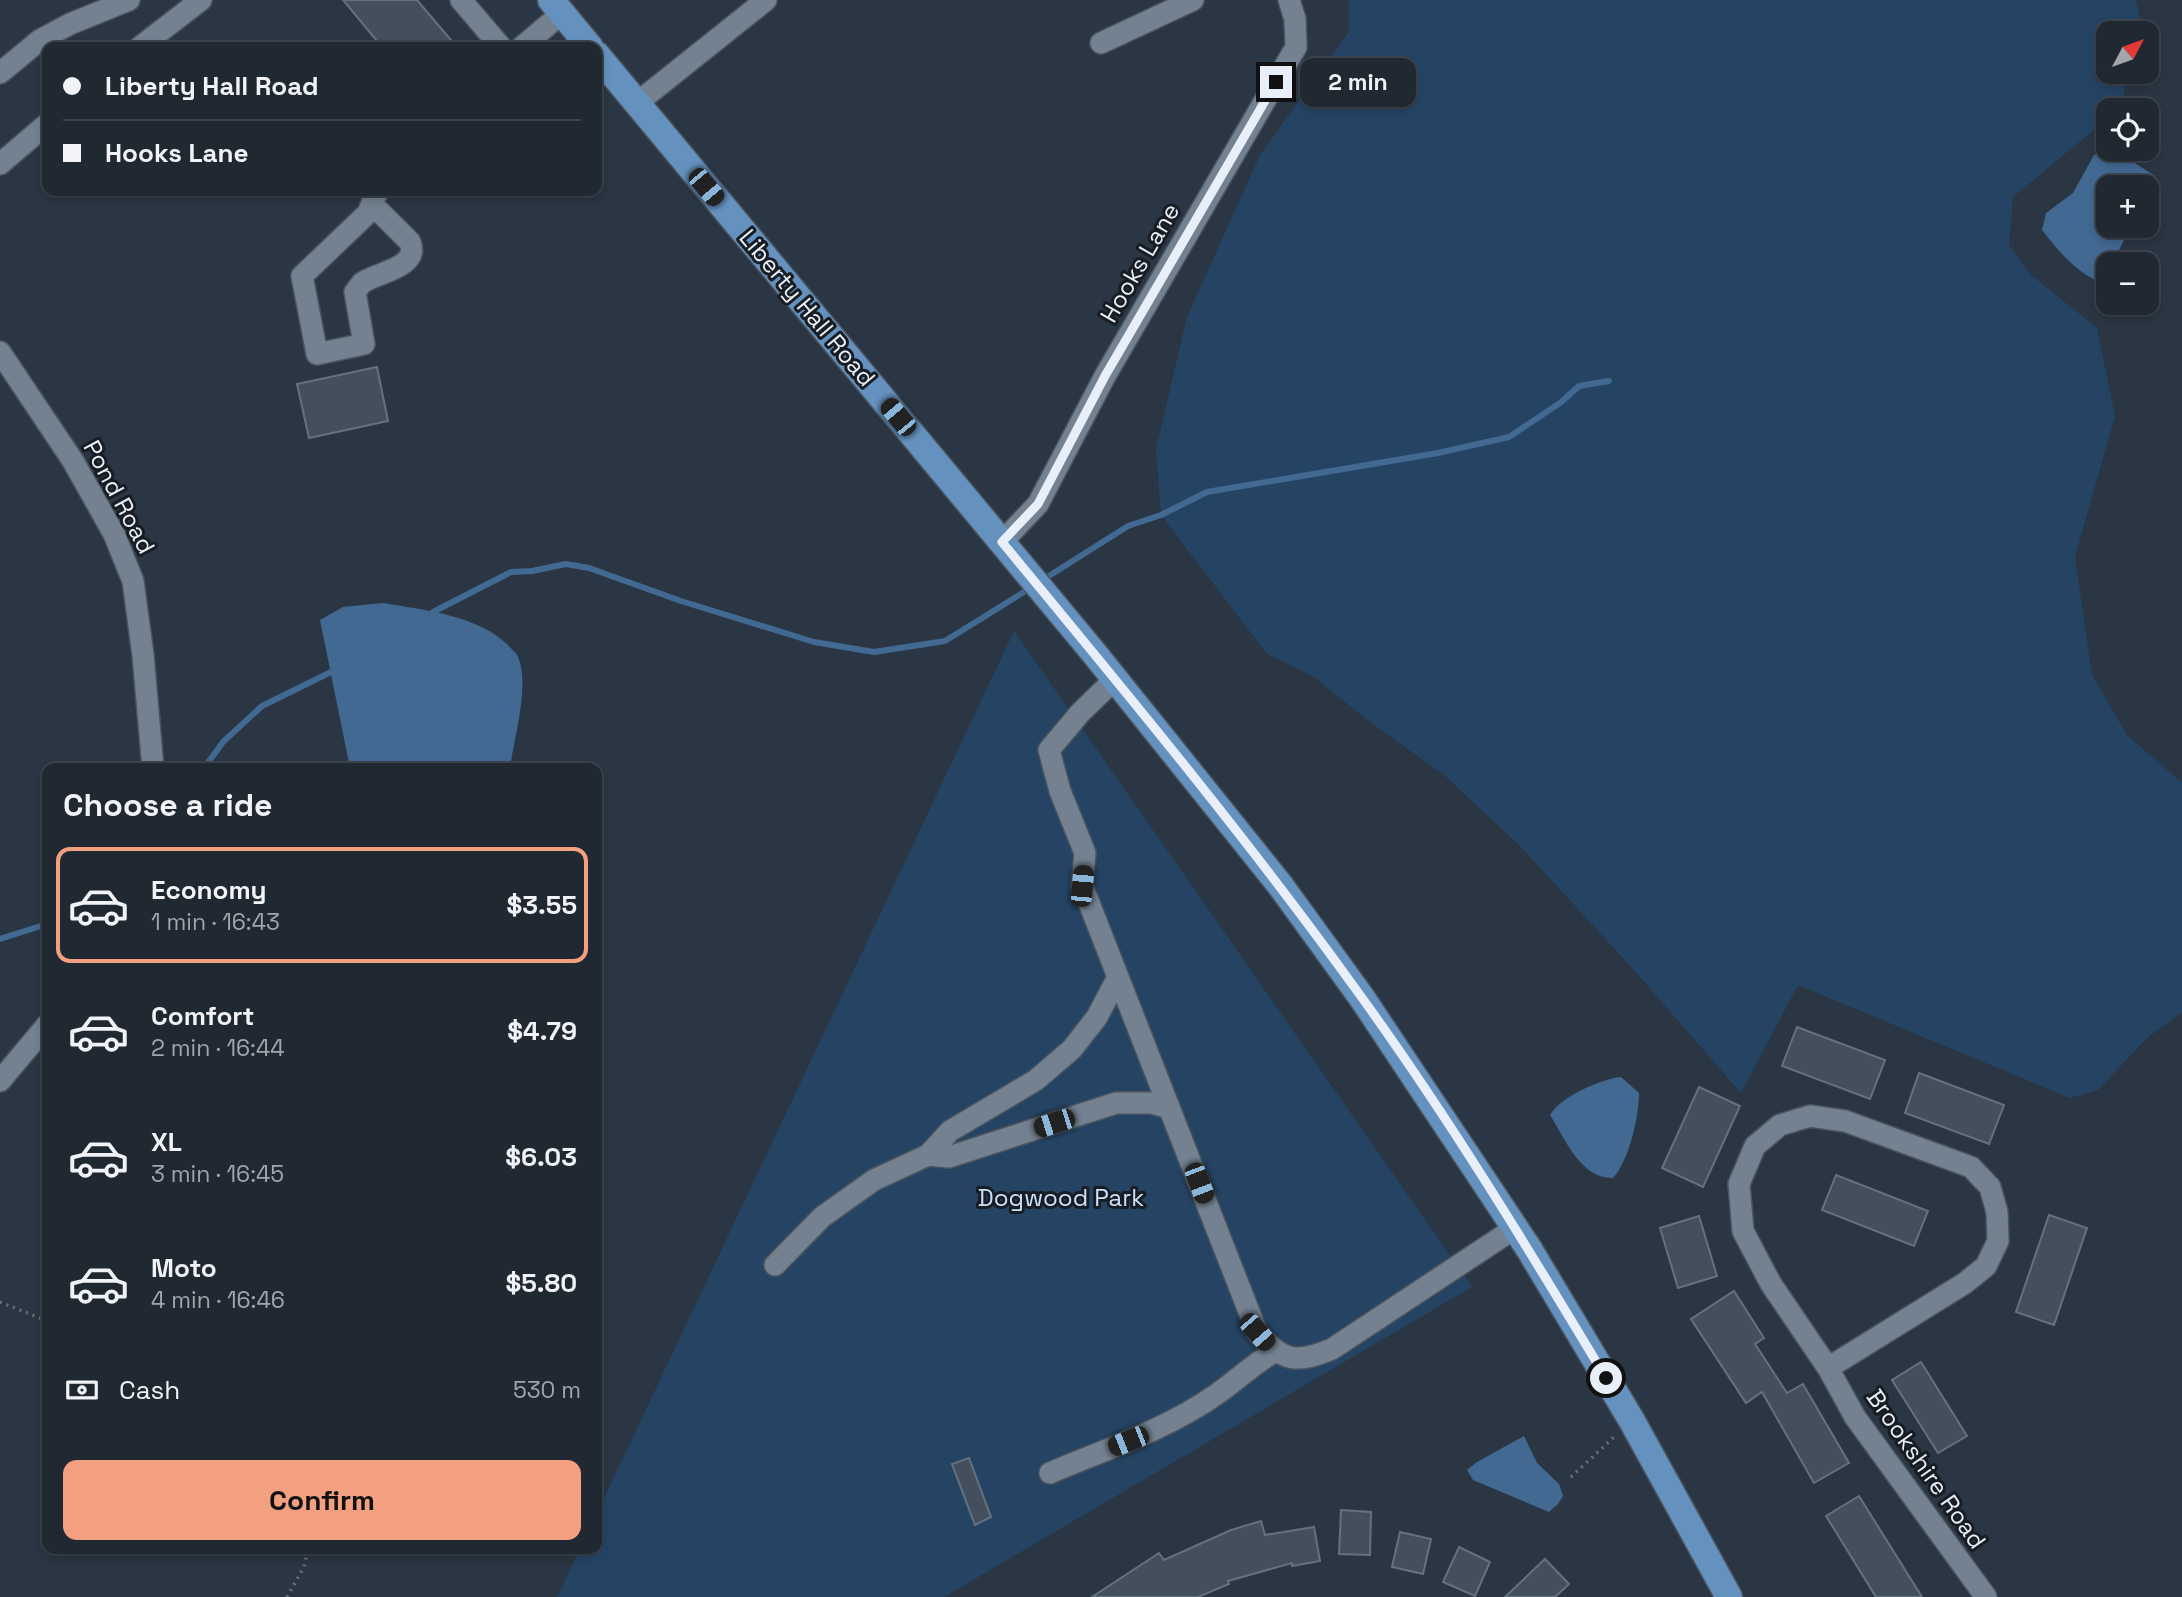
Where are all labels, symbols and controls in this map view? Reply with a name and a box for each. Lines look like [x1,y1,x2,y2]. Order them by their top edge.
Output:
north arrow [2096,21,2160,84]
map controls [2096,21,2159,315]
callout: 2 min [1300,57,1416,106]
route end [1260,66,1292,98]
text: 2 min [1328,67,1388,97]
text: Liberty Hall Road [105,69,319,103]
button: locate [2096,98,2159,161]
text: Hooks Lane [105,136,249,170]
car [685,164,728,210]
button: + [2096,175,2159,238]
street label: Hooks Lane [1093,198,1186,328]
street label: Liberty Hall Road [733,223,882,393]
button: − [2096,252,2159,315]
car [877,394,920,440]
street label: Pond Road [77,435,162,559]
text: Choose a ride [63,785,273,825]
car [1070,864,1095,908]
text: Economy [151,873,267,907]
icon: car [67,874,130,937]
text: $3.55 [506,888,577,922]
text: 1 min · 16:43 [151,907,280,937]
text: Comfort [151,999,254,1033]
icon: car [67,1000,130,1063]
text: $4.79 [507,1014,577,1048]
text: 2 min · 16:44 [151,1033,285,1063]
car [1031,1107,1078,1139]
text: XL [151,1125,182,1159]
icon: car [67,1126,130,1189]
text: $6.03 [505,1140,577,1174]
text: 3 min · 16:45 [151,1159,284,1189]
car [1182,1160,1217,1206]
park label: Dogwood Park [978,1182,1144,1213]
text: Moto [151,1251,217,1285]
icon: car [67,1252,130,1315]
text: $5.80 [505,1266,577,1300]
text: 4 min · 16:46 [151,1285,285,1315]
car [1236,1309,1279,1355]
route start [1590,1362,1622,1394]
icon: cash [63,1371,101,1409]
text: Cash [119,1373,180,1407]
text: 530 m [513,1375,581,1405]
street label: Brookshire Road [1860,1383,1993,1555]
car [1105,1423,1152,1459]
button: Confirm [63,1460,581,1540]

